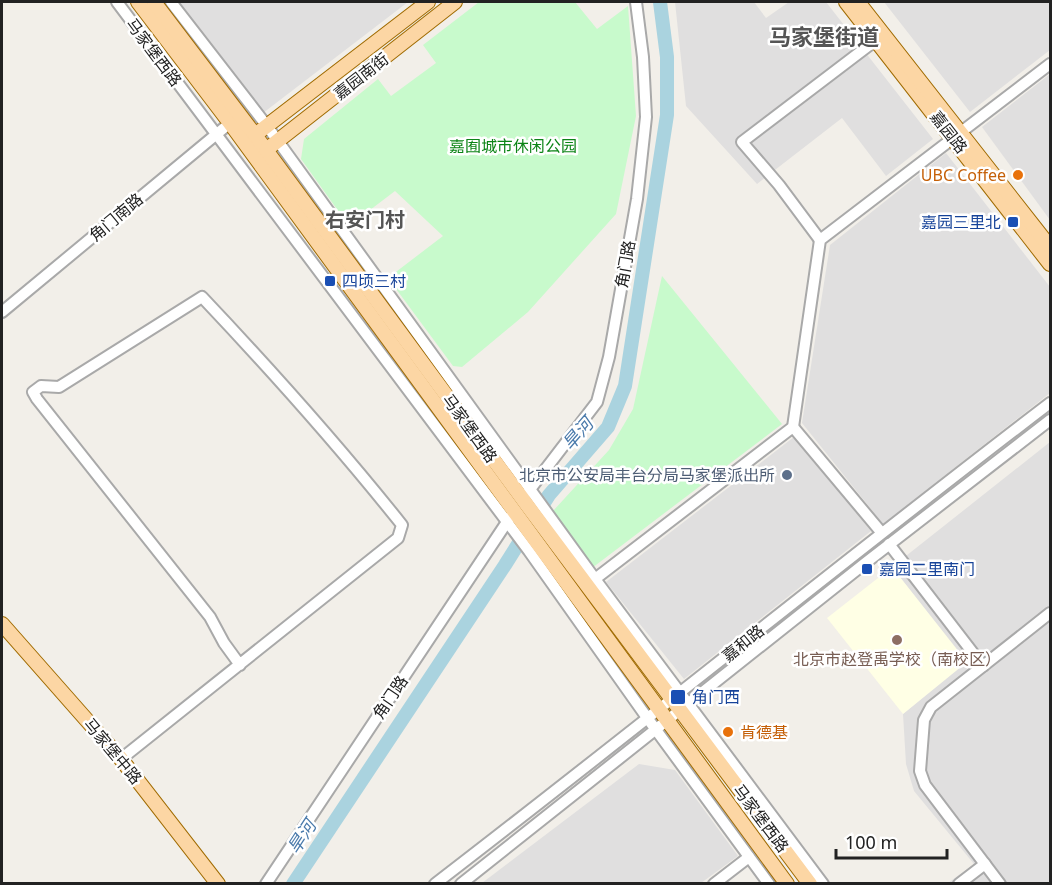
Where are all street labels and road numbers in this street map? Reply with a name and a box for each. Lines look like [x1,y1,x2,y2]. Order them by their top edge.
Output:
street label: 马家堡西路 [121,13,187,91]
street label: 嘉园南街 [329,48,393,104]
street label: 嘉园路 [926,106,972,158]
street label: 角门南路 [84,188,148,246]
street label: 角门路 [610,238,640,290]
street label: 马家堡西路 [438,389,502,467]
street label: 嘉和路 [717,619,769,667]
street label: 角门路 [367,671,413,723]
street label: 马家堡中路 [79,713,147,789]
street label: 马家堡西路 [728,779,794,857]

